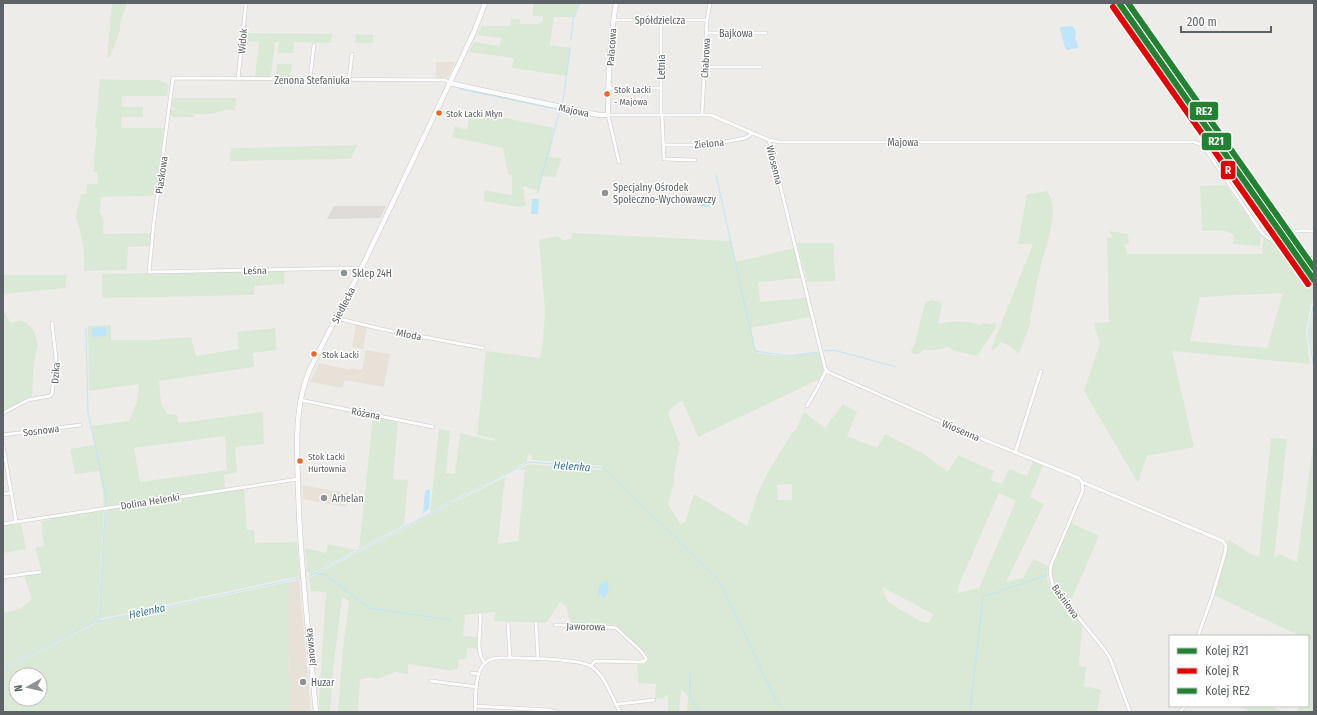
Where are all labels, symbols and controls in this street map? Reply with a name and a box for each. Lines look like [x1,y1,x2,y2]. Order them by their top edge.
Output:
scale bar [1181,8,1271,34]
street label: Spółdzielcza [635,15,685,27]
text: 200 m [1187,15,1217,29]
street label: Widok [236,28,250,54]
street label: Pałacowa [605,28,619,66]
street label: Bajkowa [719,28,753,40]
street label: Chabrowa [699,38,713,78]
street label: Letnia [656,54,668,80]
street label: Zenona Stefaniuka [274,75,350,87]
place label: Stok Lacki - Majowa [614,85,651,107]
marker: Stok Lacki - Majowa [602,89,612,99]
line badge: RE2 [1189,101,1219,121]
street label: Majowa [557,102,590,120]
text: RE2 [1196,105,1212,118]
marker: Stok Lacki Młyn [434,108,444,118]
place label: Stok Lacki Młyn [446,109,503,119]
line badge: R21 [1201,132,1232,151]
text: R21 [1208,135,1224,148]
street label: Zielona [693,136,725,152]
street label: Majowa [887,137,919,149]
street label: Wiosenna [763,144,785,186]
street label: Piaskowa [153,155,171,195]
line badge: R [1220,160,1236,180]
text: R [1225,164,1232,177]
place label: Specjalny Ośrodek Społeczno-Wychowawczy [613,182,717,206]
marker: Specjalny Ośrodek Społeczno-Wychowawczy [600,188,610,198]
street label: Leśna [243,265,267,277]
marker: Sklep 24H [339,268,349,278]
place label: Sklep 24H [352,268,392,280]
street label: Siedlecka [330,285,358,326]
street label: Młoda [395,327,423,343]
marker: Stok Lacki [309,349,319,359]
place label: Stok Lacki [322,350,359,360]
street label: Dzika [49,362,63,384]
street label: Różana [350,405,381,423]
street label: Wiosenna [940,418,981,444]
street label: Sosnowa [22,423,60,439]
place label: Stok Lacki Hurtownia [308,452,347,474]
marker: Stok Lacki Hurtownia [295,456,305,466]
water label: Helenka [553,459,591,474]
street label: Dolina Helenki [120,491,181,513]
marker: Arhelan [319,493,329,503]
place label: Arhelan [332,493,364,505]
street label: Baśniowa [1049,582,1082,621]
water label: Helenka [128,601,167,622]
street label: Jaworowa [566,621,606,633]
street label: Janowska [303,627,319,667]
legend [1169,635,1309,707]
text: Kolej R21 [1205,644,1249,658]
text: Kolej R [1205,664,1239,678]
north arrow [8,667,48,707]
marker: Huzar [298,677,308,687]
place label: Huzar [311,677,335,689]
text: N [12,684,25,692]
text: Kolej RE2 [1205,684,1250,698]

